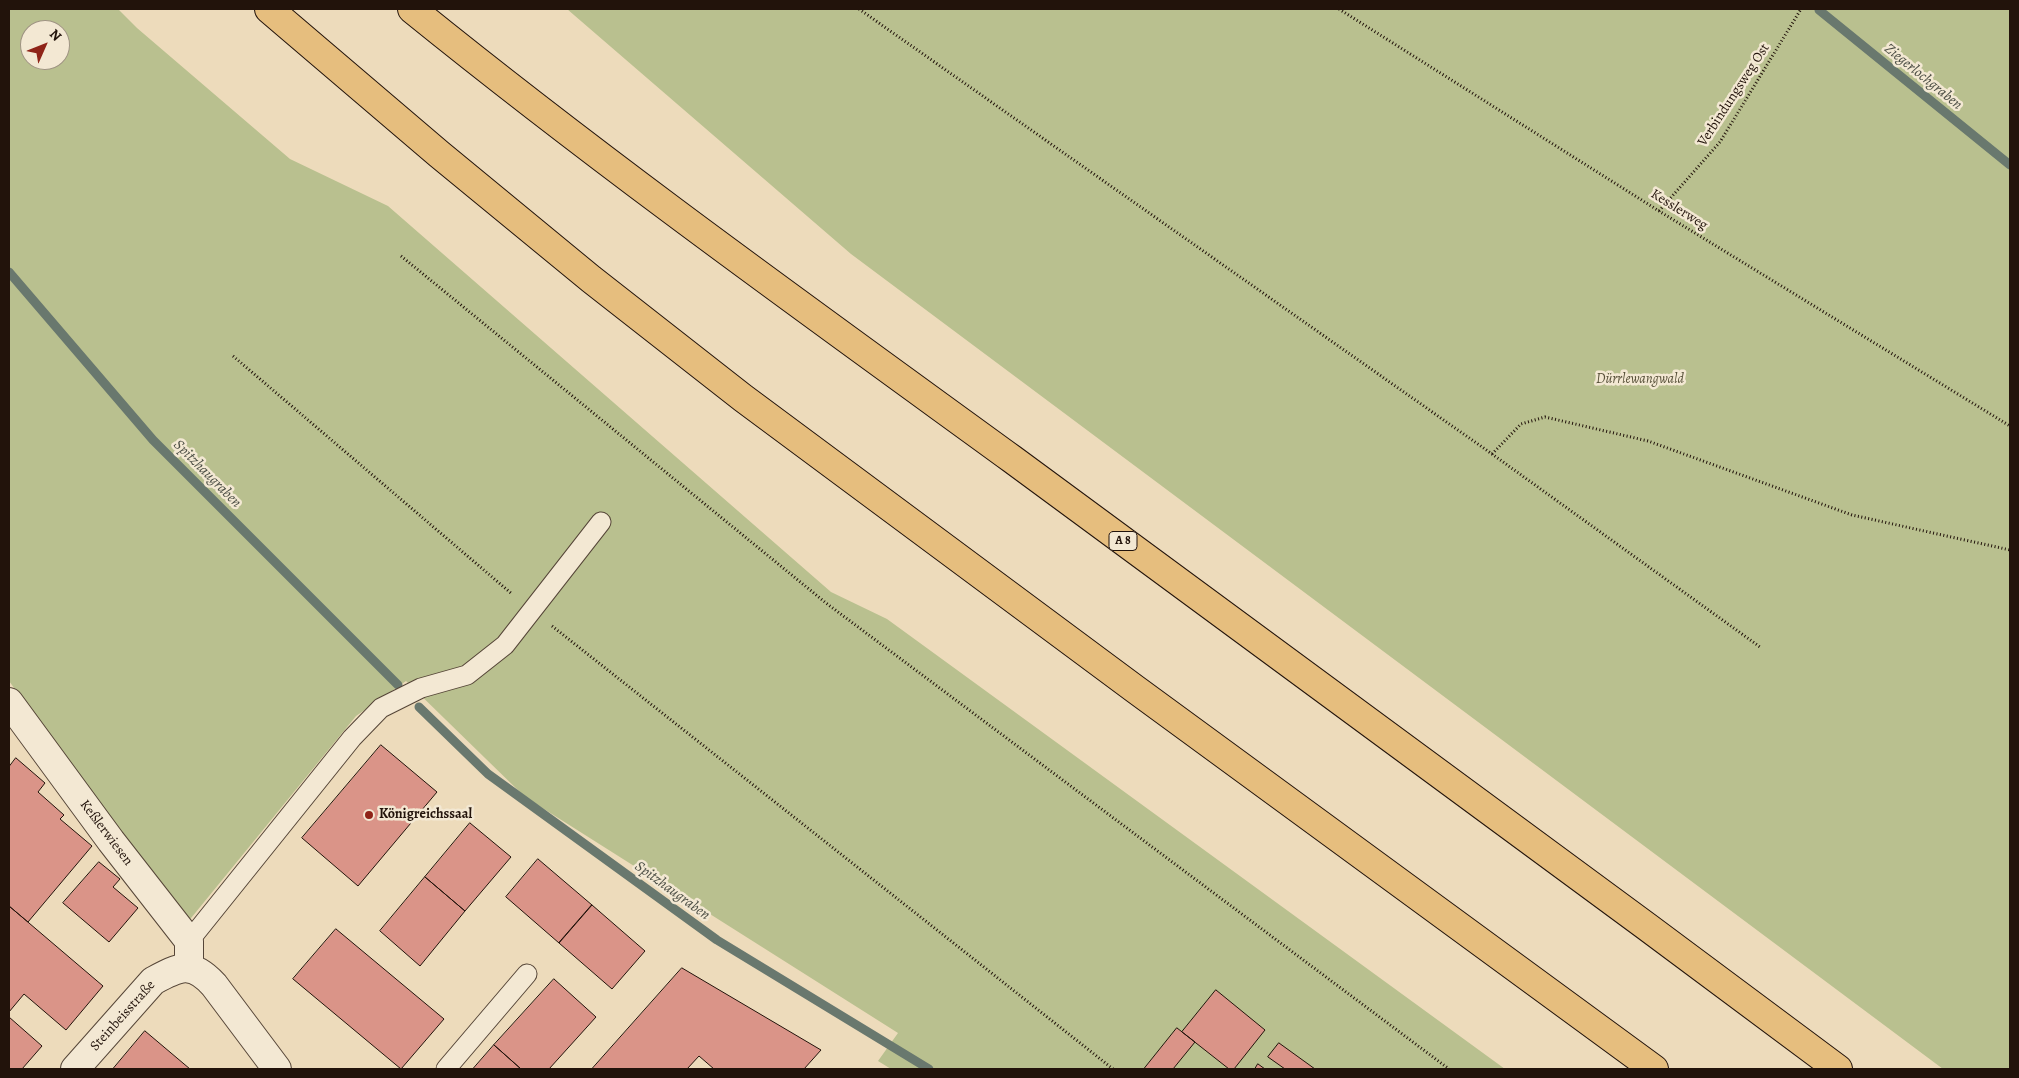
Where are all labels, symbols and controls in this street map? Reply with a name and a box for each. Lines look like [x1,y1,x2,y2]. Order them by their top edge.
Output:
north arrow [20,20,70,70]
text: N [45,25,66,45]
water label: Ziegerlochgraben [1880,40,1966,114]
street label: Verbindungsweg Ost [1695,41,1773,149]
street label: Kesslerweg [1647,186,1711,234]
park label: Dürrlewangwald [1596,372,1684,388]
water label: Spitzhaugraben [169,436,245,512]
road number: A 8 [1109,532,1137,550]
street label: Keßlerwiesen [76,797,136,869]
place label: Königreichssaal [379,807,472,823]
marker: Königreichssaal [363,809,375,821]
water label: Spitzhaugraben [631,858,713,924]
street label: Steinbeisstraße [87,977,159,1055]

